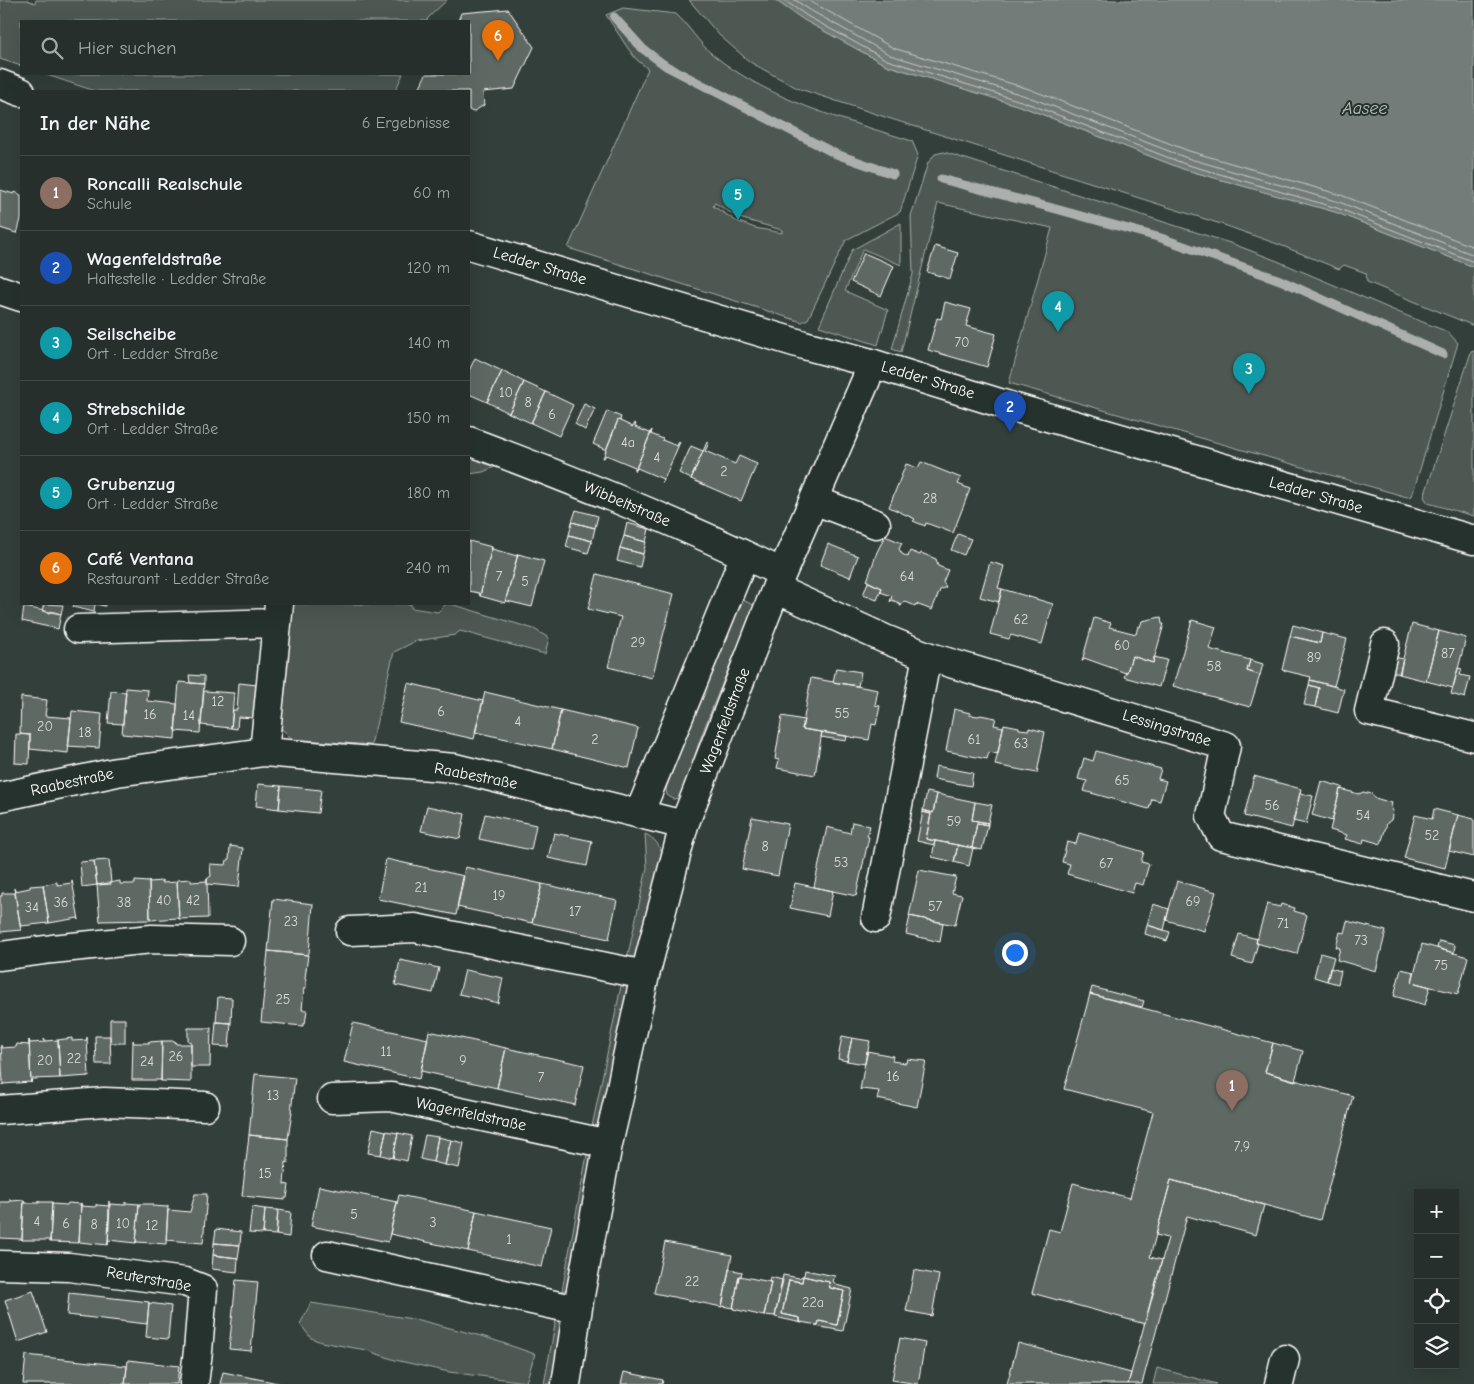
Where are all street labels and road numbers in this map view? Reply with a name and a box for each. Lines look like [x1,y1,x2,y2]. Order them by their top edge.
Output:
street label: Ledder Straße [491,243,589,289]
street label: Ledder Straße [879,357,977,403]
street label: Ledder Straße [1267,473,1365,517]
street label: Wibbeltstraße [581,478,673,530]
street label: Wagenfeldstraße [696,665,754,777]
street label: Lessingstraße [1120,706,1214,750]
street label: Raabestraße [433,759,519,793]
street label: Raabestraße [29,764,115,800]
street label: Wagenfeldstraße [414,1093,528,1135]
street label: Reuterstraße [105,1263,193,1295]

